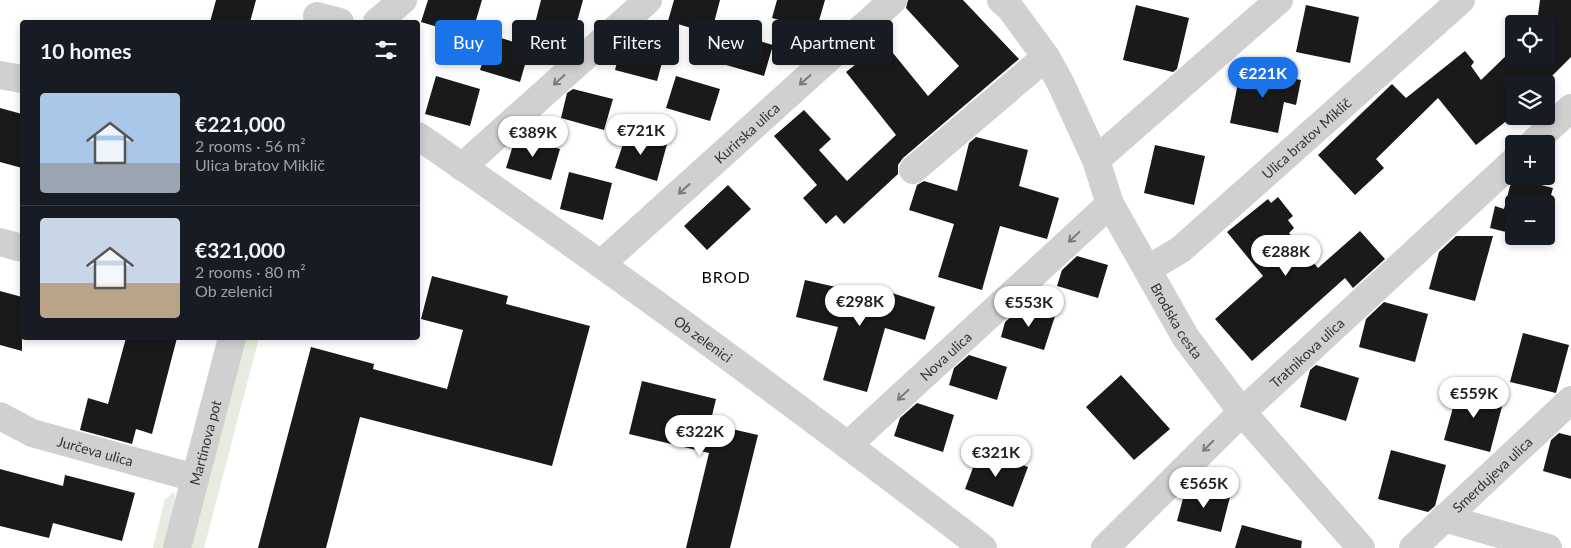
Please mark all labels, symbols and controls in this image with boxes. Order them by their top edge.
map controls [1505,15,1555,245]
button: locate [1505,15,1555,65]
chip: Buy [435,20,502,65]
chip: Rent [512,20,584,65]
chip: Filters [594,20,679,65]
chip: New [689,20,762,65]
chip: Apartment [772,20,893,65]
icon: filters [372,36,400,64]
text: 10 homes [40,38,131,63]
pin: €221K [1228,56,1298,99]
text: €221K [1239,63,1287,82]
one-way arrow [553,74,566,85]
one-way arrow [798,74,811,86]
button: layers [1505,75,1555,125]
street label: Ulica bratov Miklič [1258,93,1355,182]
street label: Kurirska ulica [710,99,783,166]
text: €221,000 [195,111,285,136]
icon: home [80,113,140,173]
pin: €721K [606,114,676,156]
pin: €389K [498,116,568,158]
text: €721K [617,120,665,139]
text: €389K [509,122,557,141]
button: + [1505,135,1555,185]
text: 2 rooms · 56 m² [195,136,306,155]
text: Ulica bratov Miklič [195,155,325,174]
one-way arrow [678,183,690,195]
button: − [1505,195,1555,245]
one-way arrow [1068,231,1080,243]
pin: €288K [1251,234,1321,277]
text: €321,000 [195,237,285,262]
icon: home [80,238,140,298]
text: €288K [1262,241,1310,260]
text: 2 rooms · 80 m² [195,262,306,281]
district label: BROD [701,267,751,286]
street label: Brodska cesta [1148,280,1207,362]
text: Ob zelenici [195,281,273,300]
pin: €298K [825,284,895,327]
pin: €553K [994,286,1064,328]
text: €298K [836,291,884,310]
text: €553K [1005,292,1053,311]
street label: Ob zelenici [671,312,736,365]
street label: Tratnikova ulica [1266,314,1347,391]
street label: Nova ulica [916,328,974,384]
pin: €559K [1439,376,1509,419]
text: €559K [1450,383,1498,402]
one-way arrow [897,389,909,401]
street label: Martinova pot [185,398,224,487]
pin: €322K [665,414,735,457]
text: €322K [676,421,724,440]
street label: Jurčeva ulica [56,432,135,469]
street label: Smerdujeva ulica [1448,433,1535,516]
pin: €321K [961,436,1031,478]
one-way arrow [1201,440,1214,452]
text: €321K [972,442,1020,461]
pin: €565K [1169,466,1239,509]
text: €565K [1180,473,1228,492]

